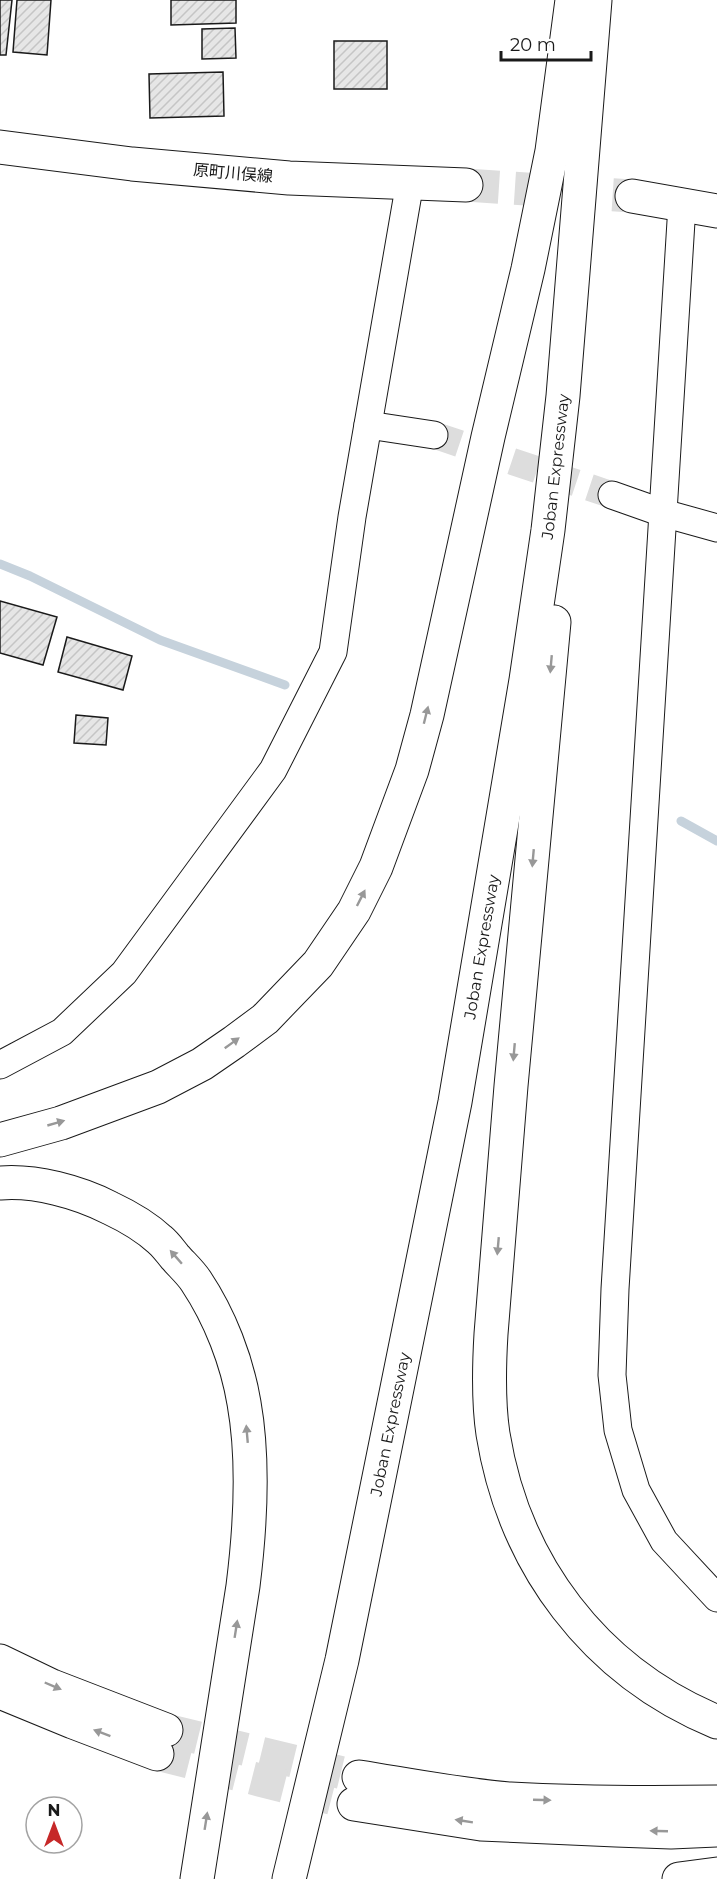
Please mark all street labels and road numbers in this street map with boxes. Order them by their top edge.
street label: 原町川俣線 [192,160,274,186]
street label: Joban Expressway [537,393,573,542]
street label: Joban Expressway [459,873,503,1021]
street label: Joban Expressway [366,1350,414,1499]

